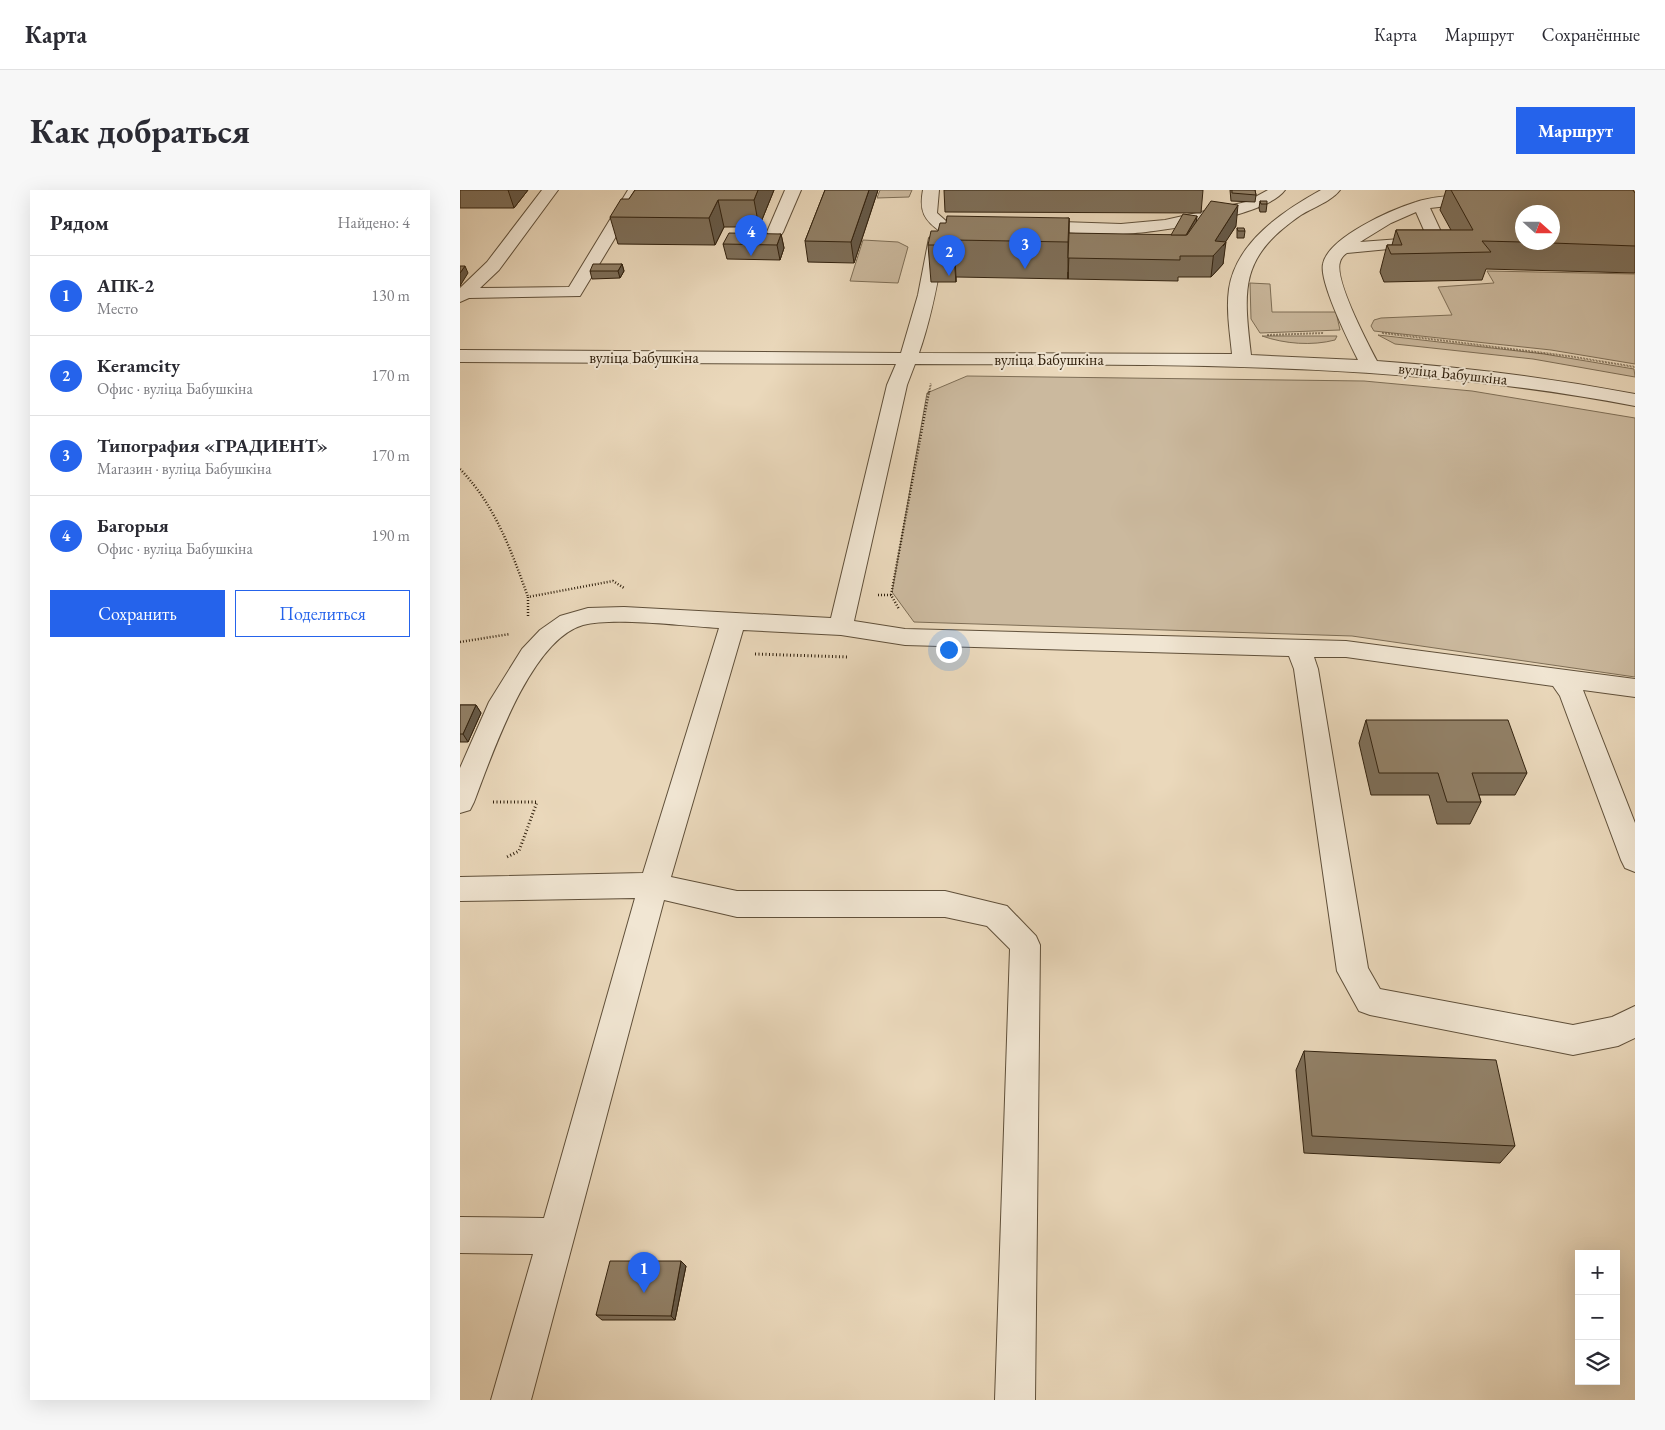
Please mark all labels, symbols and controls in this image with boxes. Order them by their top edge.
text: Карта [25,19,87,50]
text: Карта [1374,23,1417,46]
text: Маршрут [1445,23,1514,46]
text: Сохранённые [1542,23,1640,46]
button: Маршрут [1516,107,1635,154]
text: Как добраться [30,108,250,153]
north arrow [1515,205,1560,250]
text: Рядом [50,209,109,236]
text: Найдено: 4 [338,212,410,233]
pin: 4 [735,215,767,256]
pin: 3 [1009,228,1041,269]
pin: 2 [933,235,965,276]
text: АПК-2 [97,273,154,298]
text: 1 [62,285,70,306]
text: 130 m [371,285,410,306]
text: Место [97,298,138,319]
street label: вуліца Бабушкіна [589,347,699,368]
street label: вуліца Бабушкіна [994,349,1104,370]
text: Keramcity [97,353,180,378]
street label: вуліца Бабушкіна [1397,357,1509,390]
text: 2 [62,365,70,386]
text: 170 m [371,365,410,386]
text: Офис · вуліца Бабушкіна [97,378,253,399]
text: Типография «ГРАДИЕНТ» [97,433,328,458]
text: 3 [62,445,70,466]
text: 170 m [371,445,410,466]
text: Магазин · вуліца Бабушкіна [97,458,272,479]
text: Багорыя [97,513,169,538]
text: 4 [62,525,70,546]
text: 190 m [371,525,410,546]
text: Офис · вуліца Бабушкіна [97,538,253,559]
button: Сохранить [50,590,225,637]
button: Поделиться [235,590,410,637]
your location [936,637,962,663]
map controls [1575,1250,1620,1385]
button: + [1575,1250,1620,1295]
pin: 1 [628,1252,660,1293]
button: − [1575,1295,1620,1340]
button: layers [1575,1340,1620,1385]

